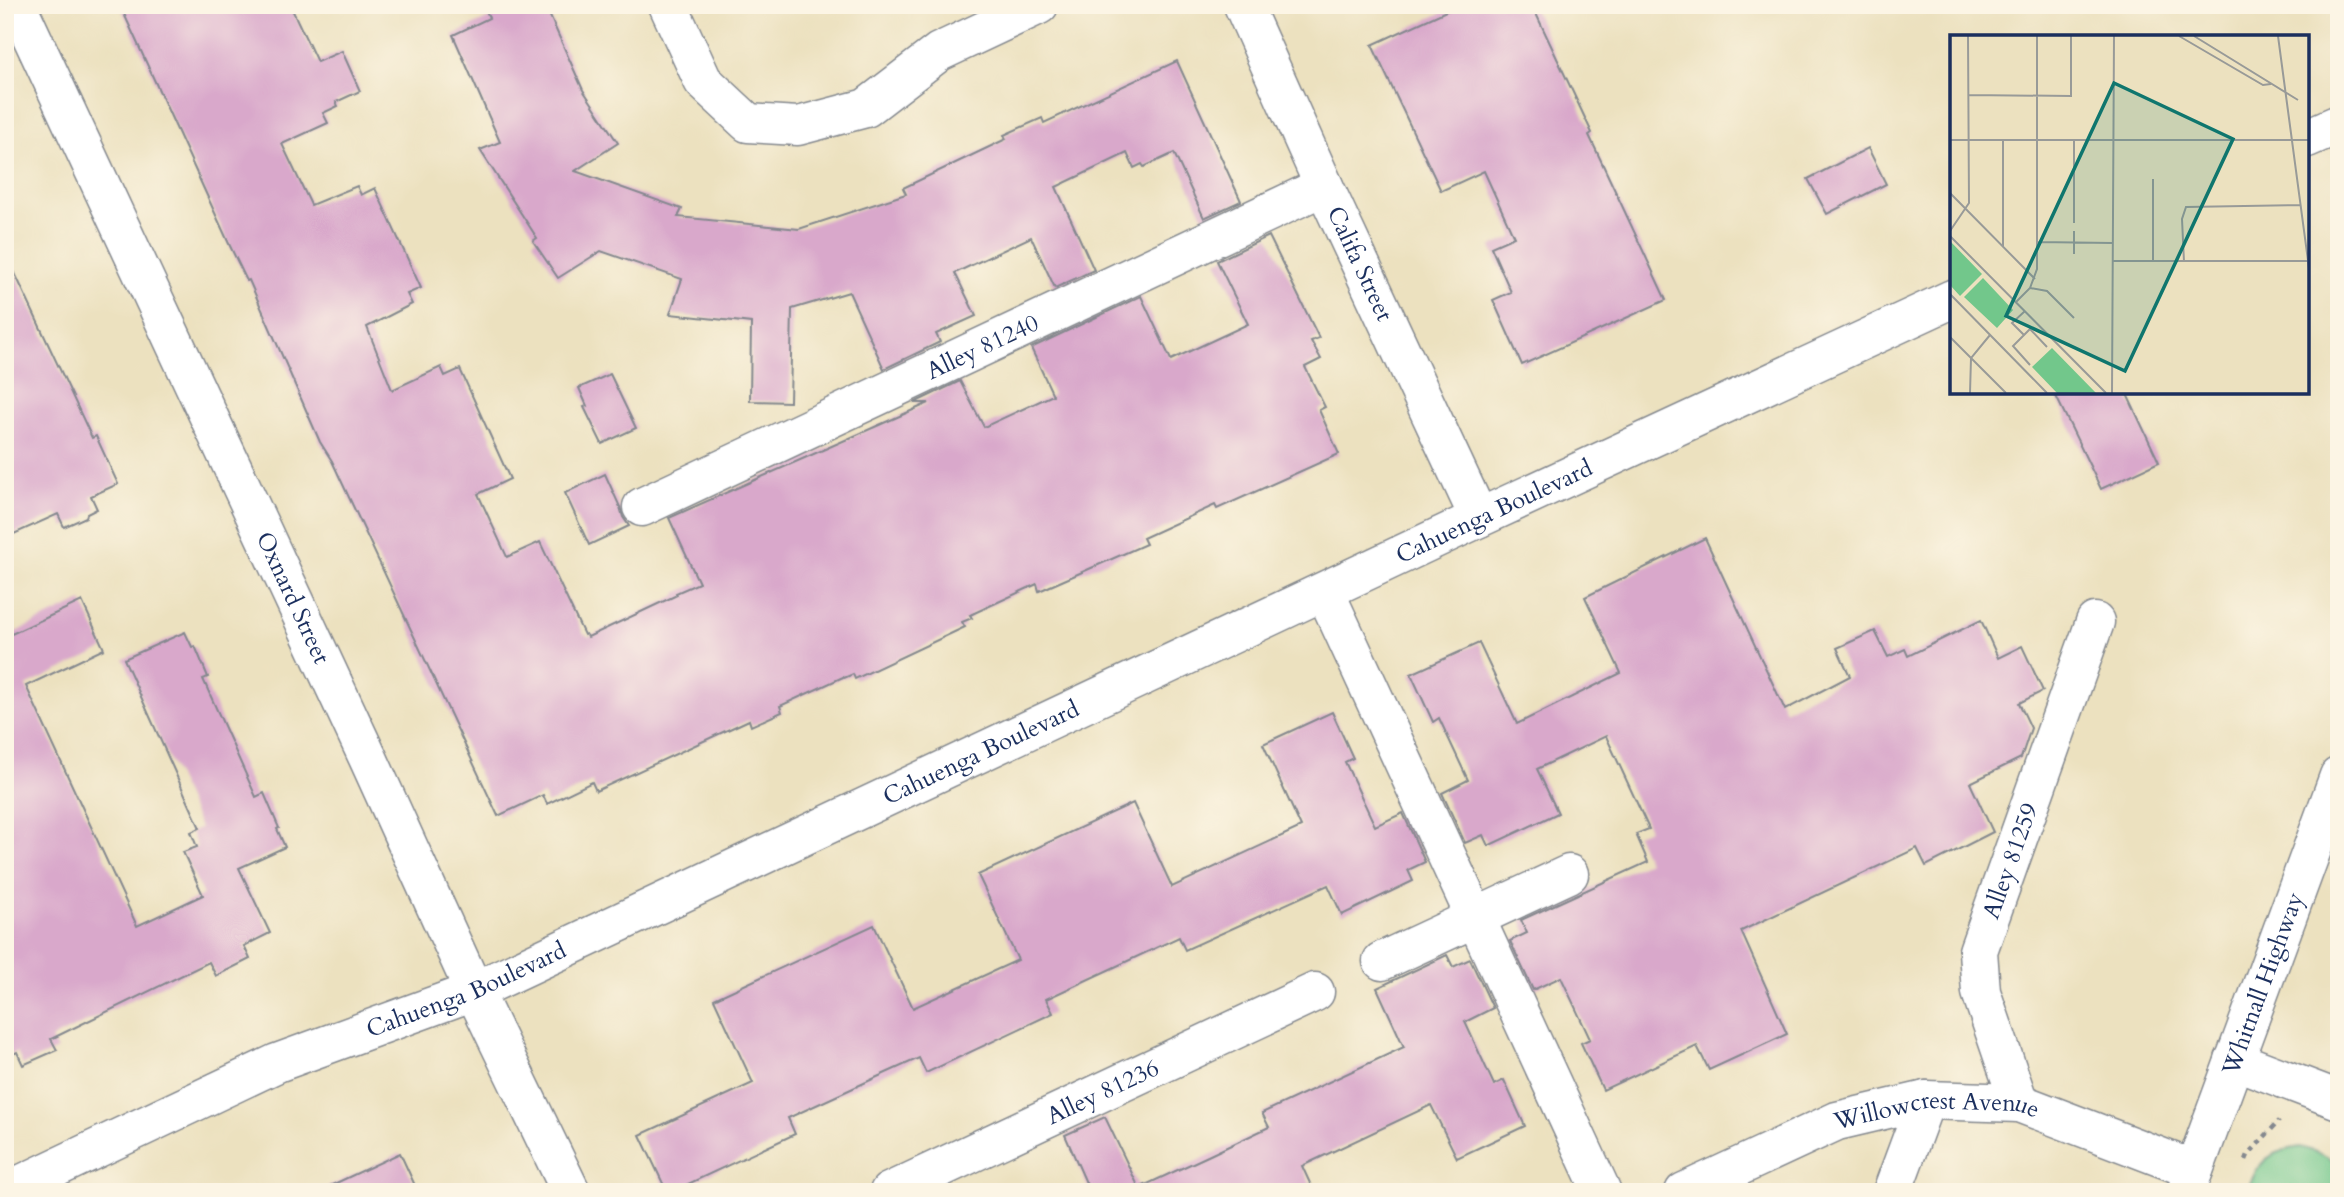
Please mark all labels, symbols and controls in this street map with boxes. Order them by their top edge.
inset map [1950,35,2309,394]
street label: Califa Street [1319,201,1402,327]
street label: Alley 81240 [921,306,1044,388]
street label: Cahuenga Boulevard [1390,451,1598,571]
street label: Oxnard Street [248,526,339,670]
street label: Cahuenga Boulevard [877,692,1085,813]
street label: Alley 81259 [1974,799,2046,923]
street label: Whitnall Highway [2214,887,2311,1081]
street label: Cahuenga Boulevard [362,933,572,1045]
street label: Alley 81236 [1041,1051,1164,1132]
street label: Willowcrest Avenue [1830,1083,2044,1138]

